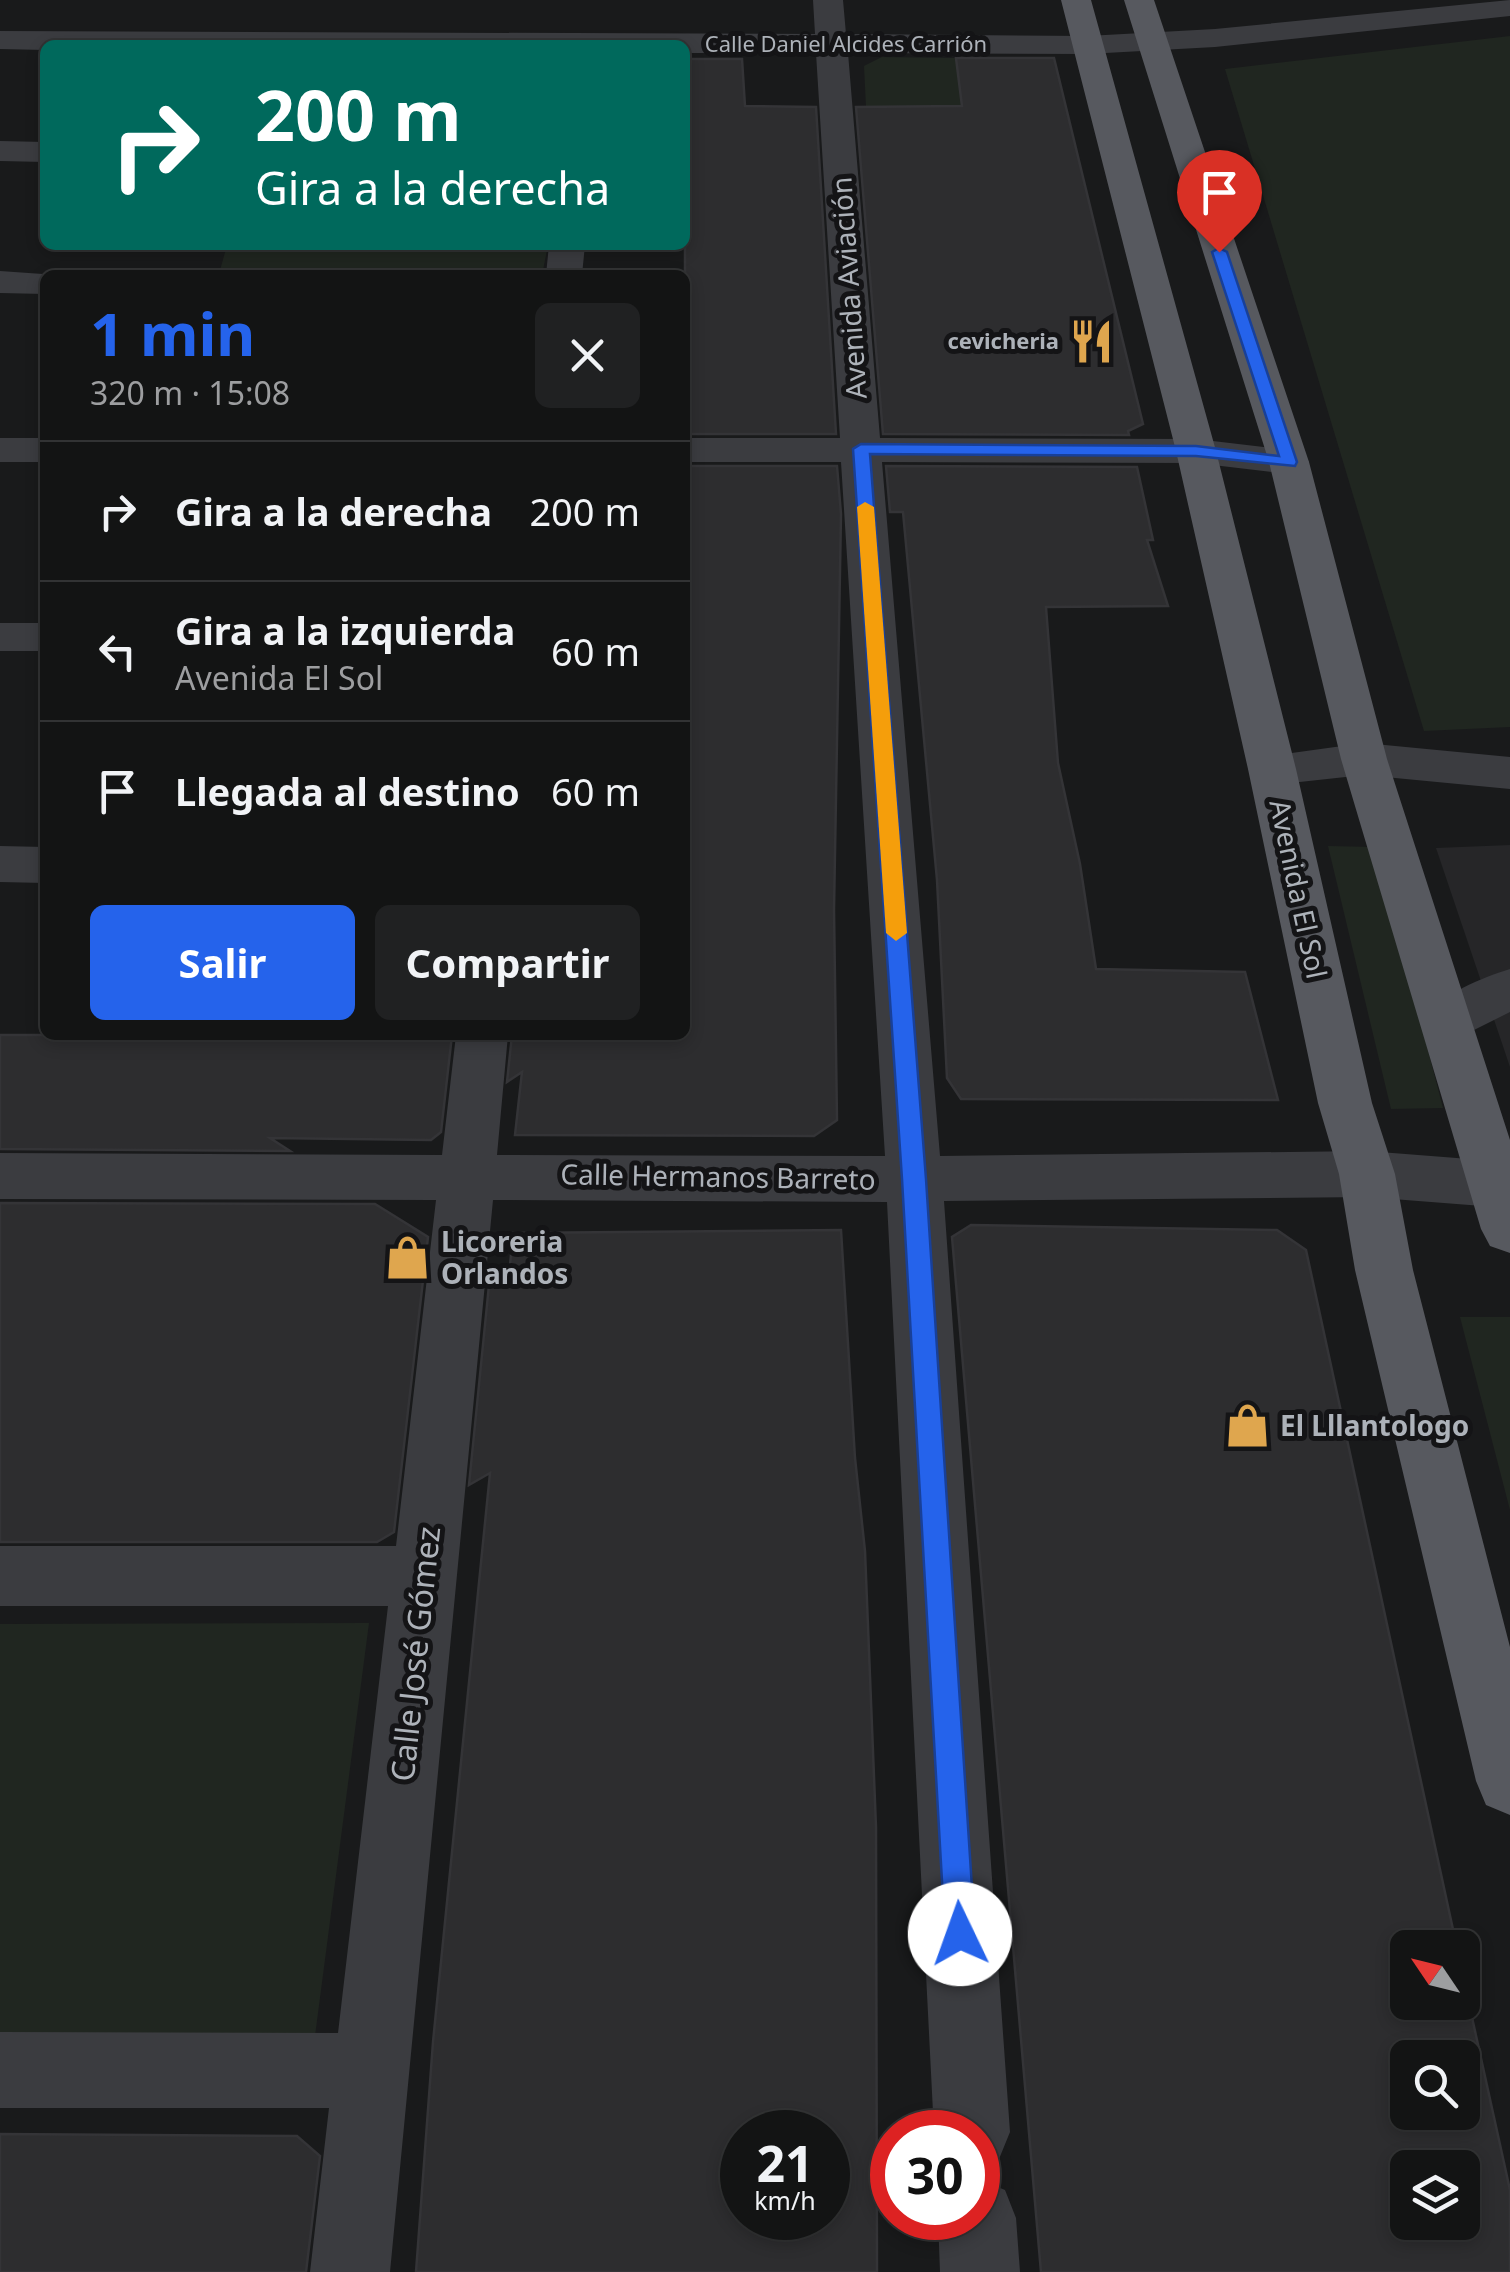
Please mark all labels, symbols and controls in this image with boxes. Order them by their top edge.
street label: Calle Daniel Alcides Carrión [705,28,987,58]
text: 200 m [255,66,462,162]
icon: right [90,80,220,210]
pin [1177,150,1262,253]
text: Gira a la derecha [255,157,610,218]
icon: arrive [1192,165,1247,220]
street label: Avenida Aviación [821,176,875,400]
text: 1 min [90,292,255,374]
button: close [535,303,640,408]
restaurant icon: cevicheria [1068,317,1116,365]
place label: cevicheria [947,325,1059,355]
text: 320 m · 15:08 [90,371,290,414]
icon: right [90,484,145,539]
text: Gira a la derecha [175,485,492,537]
text: 200 m [529,485,640,537]
text: Gira a la izquierda [175,604,515,656]
icon: left [90,624,145,679]
text: 60 m [551,625,640,677]
text: Avenida El Sol [175,656,383,699]
icon: arrive [90,764,145,819]
text: Llegada al destino [175,765,520,817]
text: 60 m [551,765,640,817]
street label: Avenida El Sol [1261,796,1337,982]
button: Salir [90,905,355,1020]
button: Compartir [375,905,640,1020]
street label: Calle Hermanos Barreto [560,1154,876,1198]
place label: Licoreria Orlandos [441,1222,568,1292]
shop icon: Licoreria Orlandos [384,1234,432,1282]
shop icon: El Lllantologo [1223,1402,1271,1450]
place label: El Lllantologo [1280,1406,1469,1444]
street label: Calle José Gómez [380,1524,449,1783]
position arrow [908,1882,1012,1986]
north arrow [1390,1930,1480,2020]
map controls [1390,1930,1480,2240]
button: search [1390,2040,1480,2130]
speed limit sign: 30 [870,2110,1000,2240]
text: 21 [756,2129,814,2197]
button: layers [1390,2150,1480,2240]
text: km/h [754,2183,816,2217]

